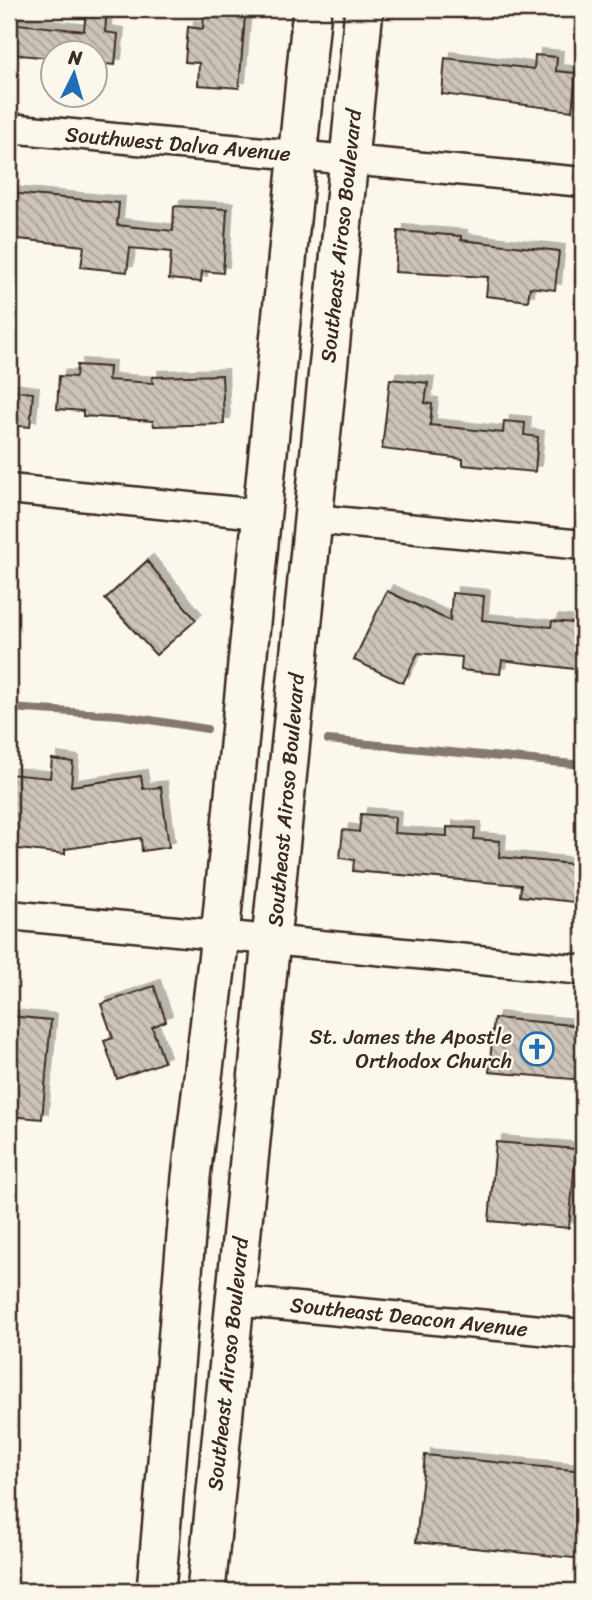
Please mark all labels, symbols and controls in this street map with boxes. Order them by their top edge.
north arrow [38,38,108,108]
text: N [66,40,84,75]
street label: Southeast Airoso Boulevard [309,106,373,365]
street label: Southwest Dalva Avenue [64,115,293,173]
street label: Southeast Airoso Boulevard [256,670,316,928]
place label: St. James the Apostle Orthodox Church [310,1018,512,1080]
church icon: St. James the Apostle Orthodox Church [518,1030,556,1068]
street label: Southeast Airoso Boulevard [196,1234,260,1493]
street label: Southeast Deacon Avenue [288,1286,530,1348]

